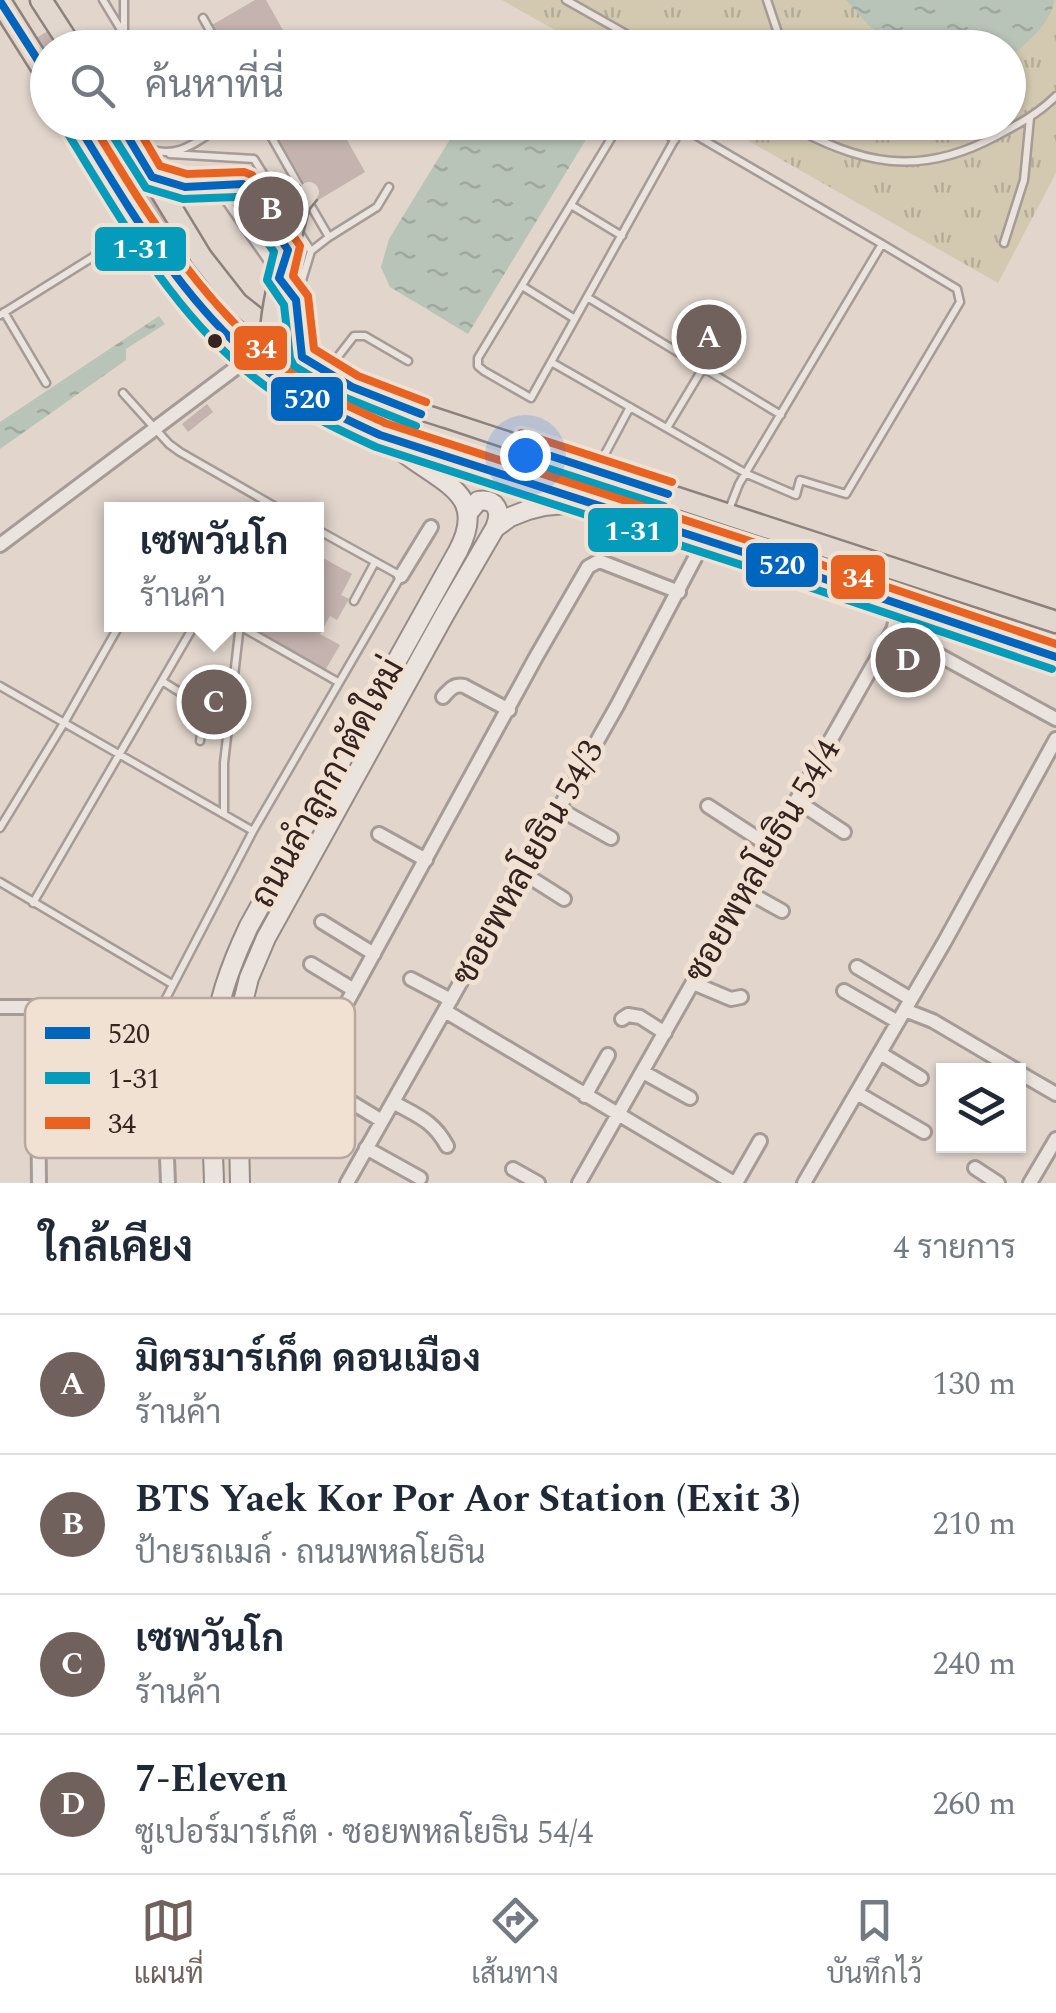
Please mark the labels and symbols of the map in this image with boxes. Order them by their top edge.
pin: B [238,172,304,246]
line badge: 1-31 [93,225,188,273]
text: 1-31 [112,228,170,271]
pin: A [676,300,742,374]
line badge: 34 [232,324,289,372]
text: 34 [245,328,277,371]
unlabelled marker [205,331,225,351]
line badge: 520 [269,375,345,423]
text: 520 [283,378,331,421]
your location [500,430,551,481]
line badge: 1-31 [586,506,680,554]
text: 1-31 [604,510,662,553]
line badge: 520 [744,541,820,589]
text: 520 [758,544,806,587]
line badge: 34 [829,553,887,601]
text: 34 [842,557,874,600]
pin: D [876,622,940,698]
street label: ถนนลำลูกกาตัดใหม่ [237,648,419,918]
pin: C [182,664,246,740]
street label: ซอยพหลโยธิน 54/4 [671,728,855,993]
street label: ซอยพหลโยธิน 54/3 [438,730,618,996]
legend [25,998,355,1158]
text: 520 [108,1013,150,1056]
text: 1-31 [108,1058,161,1101]
text: 34 [108,1103,136,1146]

